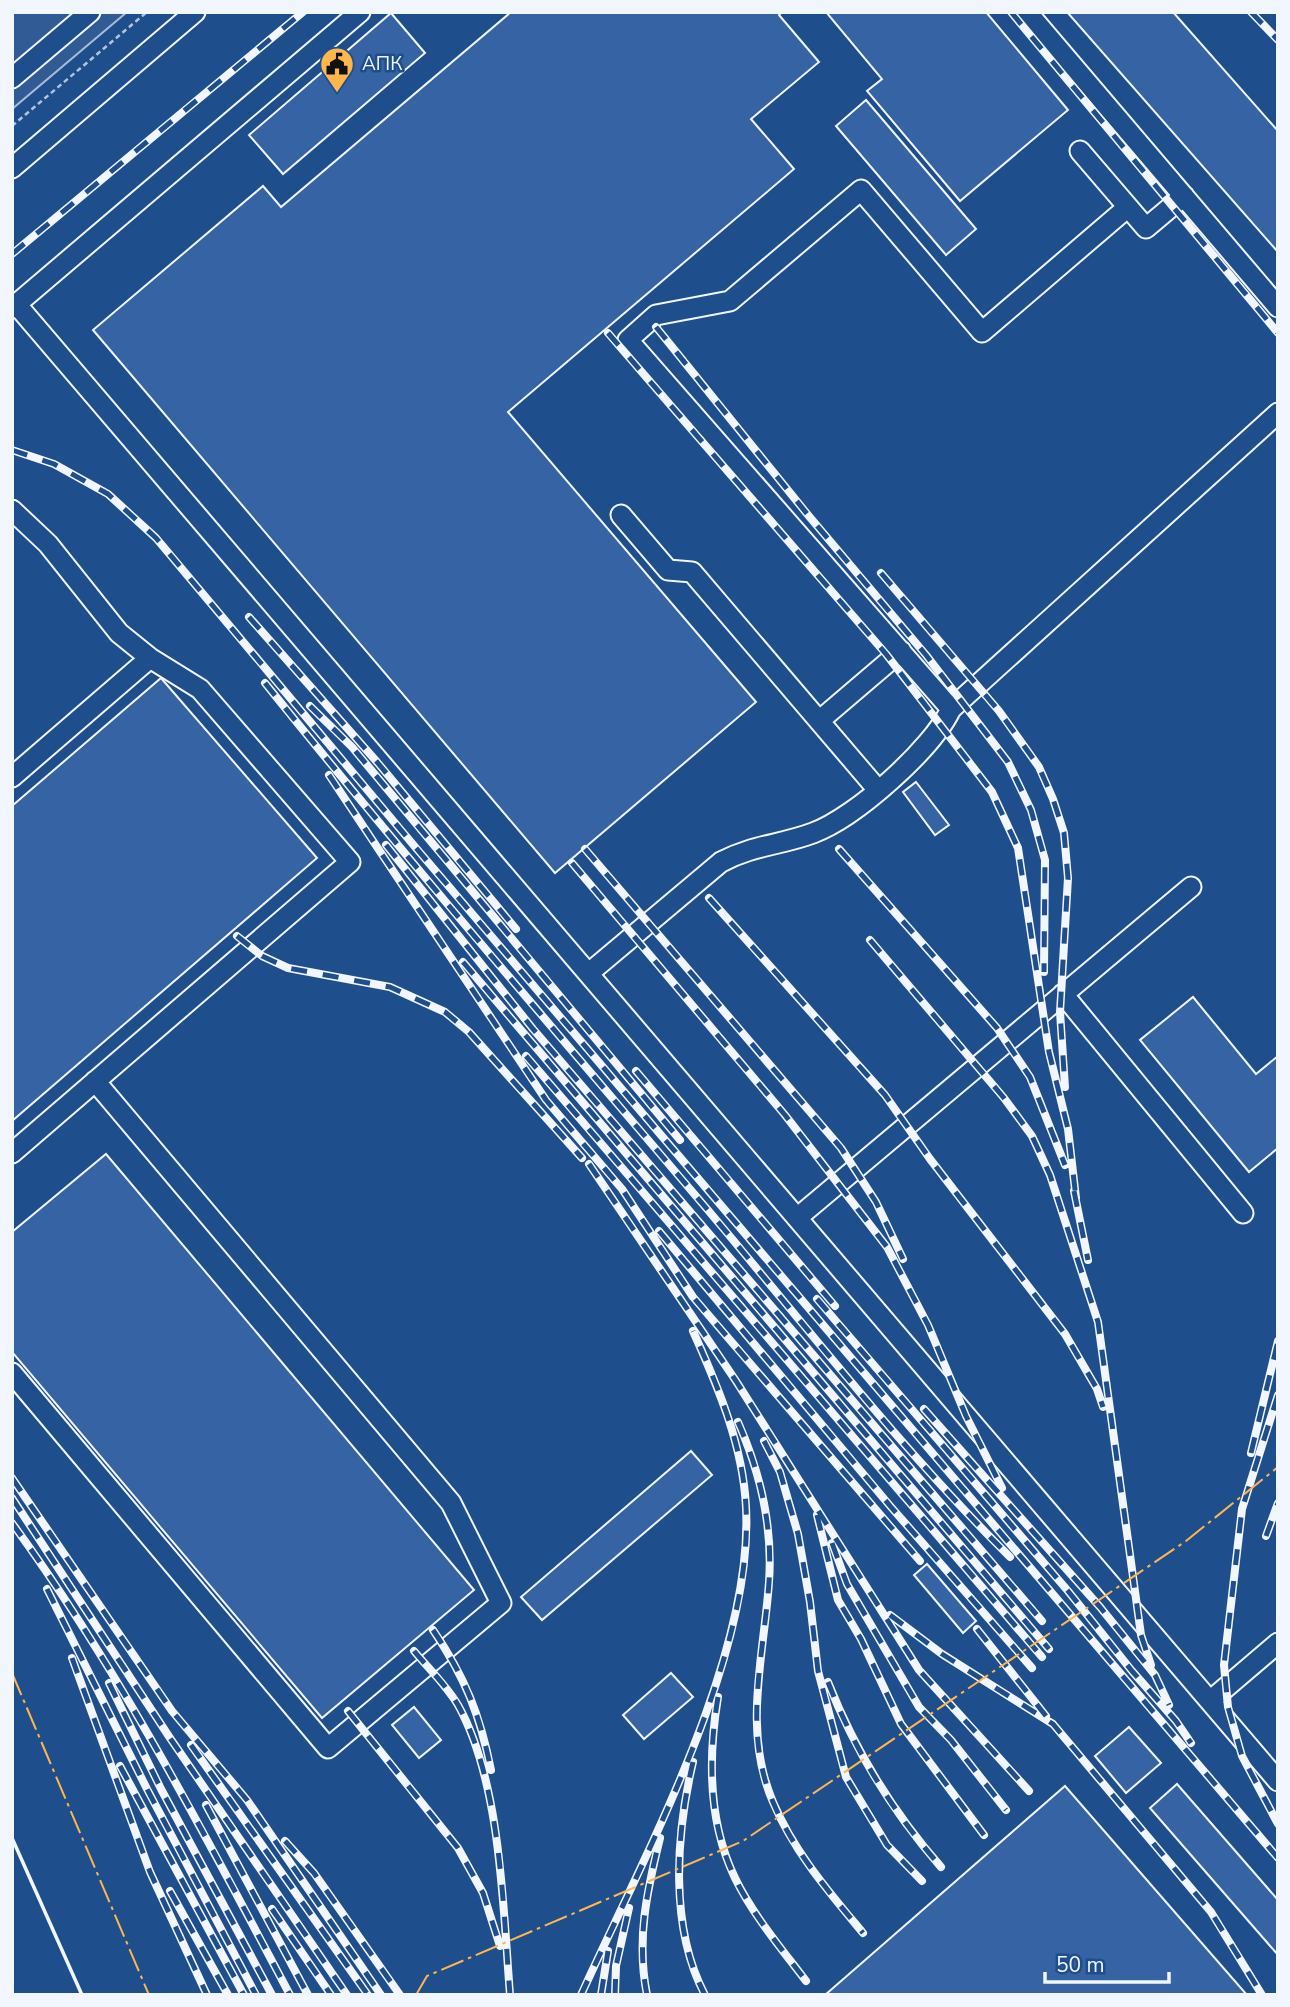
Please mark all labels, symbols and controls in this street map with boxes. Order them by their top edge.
public building icon: АПК [318,45,356,94]
place label: АПК [362,51,402,77]
scale bar [1045,1940,1169,1984]
text: 50 m [1056,1951,1105,1979]

